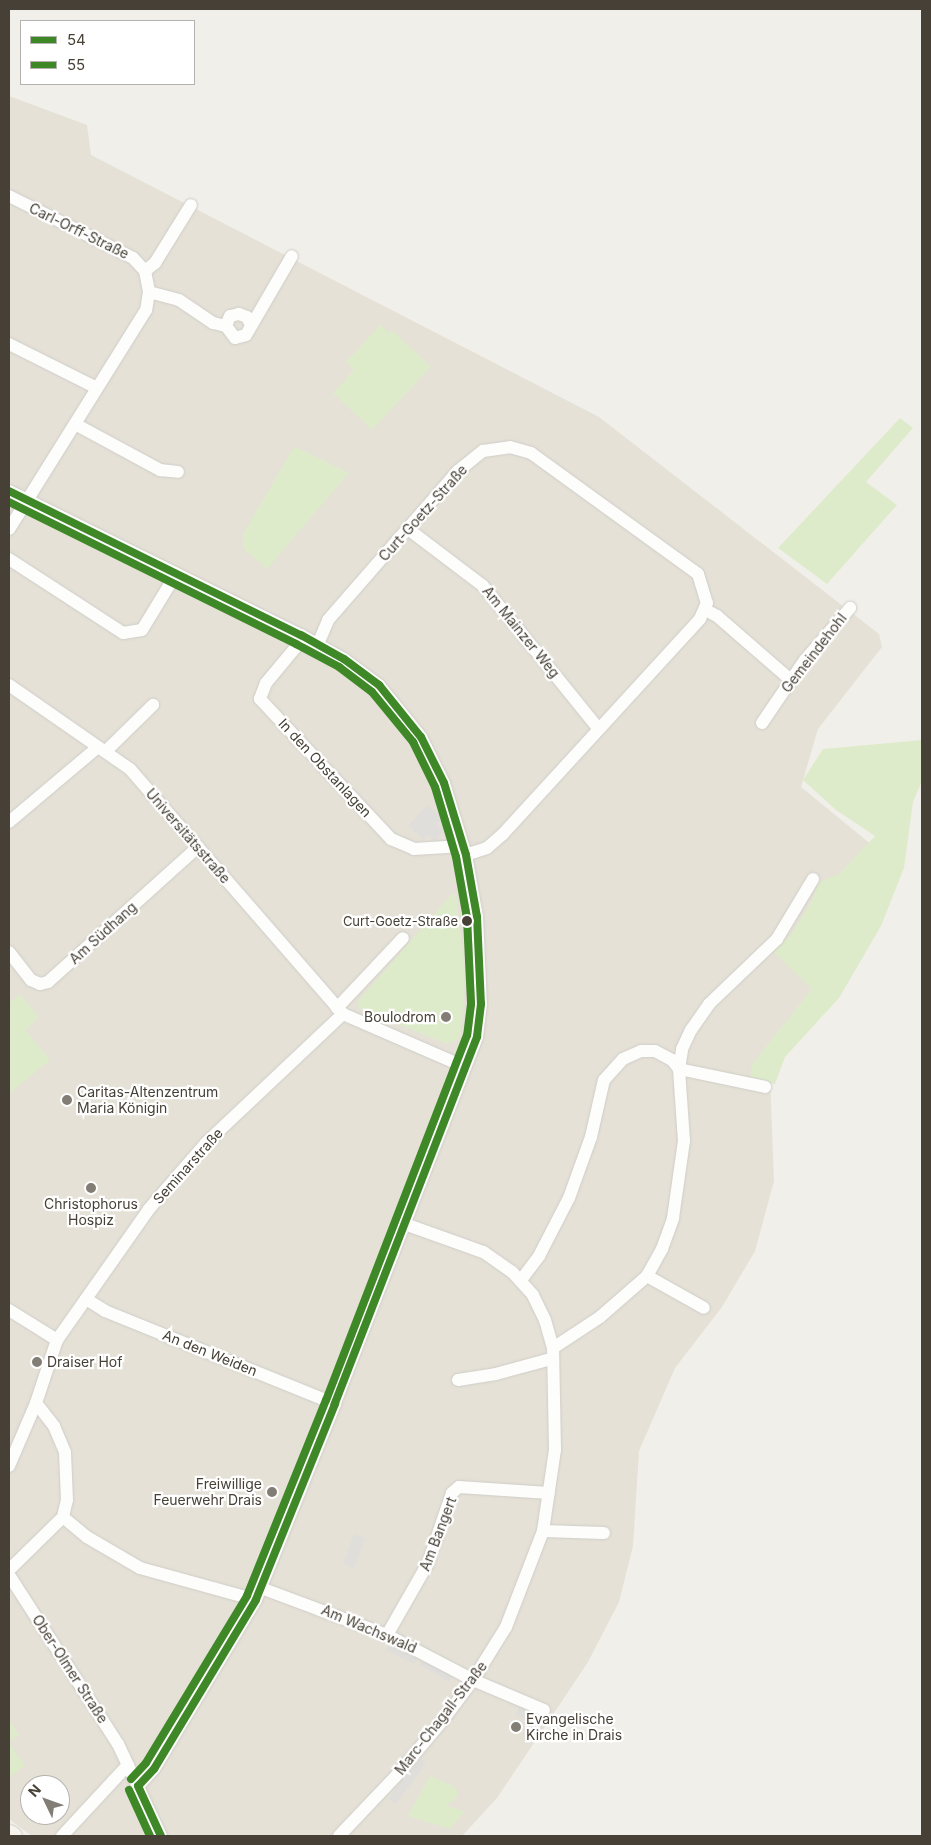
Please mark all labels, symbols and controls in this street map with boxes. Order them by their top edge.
legend [20,20,195,85]
text: 54 [67,30,86,49]
text: 55 [67,55,85,74]
street label: Carl-Orff-Straße [26,200,132,262]
street label: Curt-Goetz-Straße [375,461,471,565]
street label: Am Mainzer Weg [479,583,563,681]
street label: Gemeindehohl [778,610,850,696]
street label: In den Obstanlagen [275,715,375,821]
street label: Universitätsstraße [142,785,234,887]
street label: Am Südhang [66,898,140,968]
place label: Curt-Goetz-Straße [343,913,458,929]
marker: Curt-Goetz-Straße [462,916,472,926]
place label: Boulodrom [364,1009,436,1025]
marker: Boulodrom [440,1011,452,1023]
place label: Caritas-Altenzentrum Maria Königin [77,1084,218,1116]
marker: Caritas-Altenzentrum Maria Königin [61,1094,73,1106]
street label: Seminarstraße [150,1125,226,1207]
marker: Christophorus Hospiz [85,1182,97,1194]
place label: Christophorus Hospiz [44,1196,138,1228]
street label: An den Weiden [160,1326,260,1380]
place label: Draiser Hof [47,1354,122,1370]
marker: Draiser Hof [31,1356,43,1368]
place label: Freiwillige Feuerwehr Drais [153,1476,262,1508]
marker: Freiwillige Feuerwehr Drais [266,1486,278,1498]
street label: Am Bangert [416,1495,460,1573]
street label: Am Wachswald [319,1601,419,1657]
street label: Ober-Olmer Straße [29,1612,111,1726]
street label: Marc-Chagall-Straße [391,1658,491,1778]
place label: Evangelische Kirche in Drais [526,1711,622,1744]
marker: Evangelische Kirche in Drais [510,1721,522,1733]
north arrow [20,1775,70,1825]
text: N [24,1781,44,1800]

